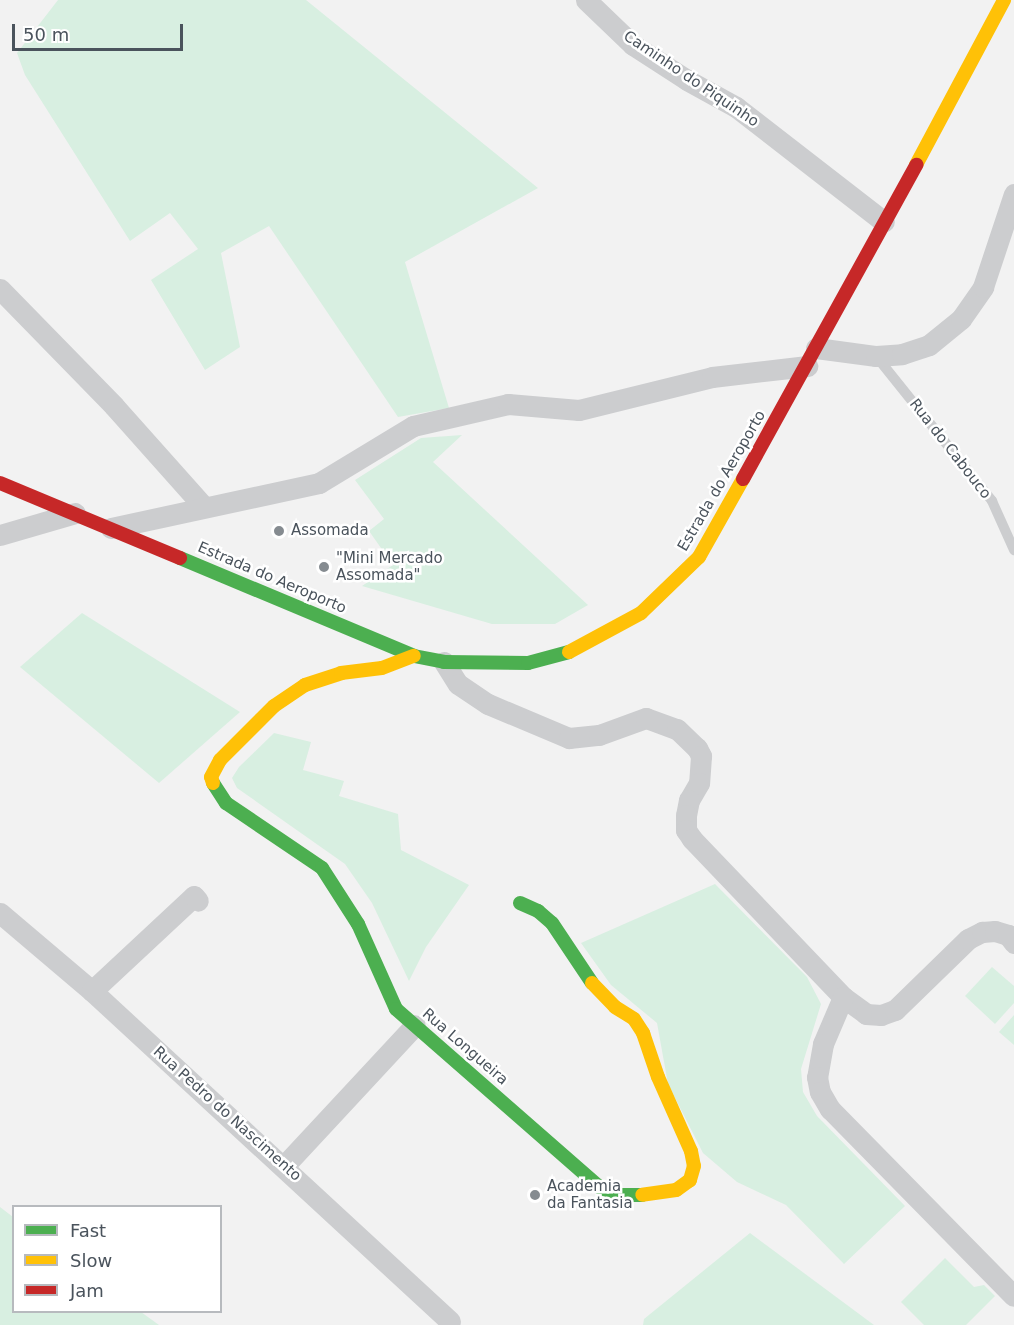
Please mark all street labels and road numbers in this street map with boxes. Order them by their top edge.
street label: Caminho do Piquinho [620,27,762,131]
street label: Rua do Cabouco [905,395,995,503]
street label: Estrada do Aeroporto [674,407,770,555]
street label: Estrada do Aeroporto [195,539,349,617]
street label: Rua Longueira [418,1005,512,1089]
street label: Rua Pedro do Nascimento [149,1043,305,1185]

